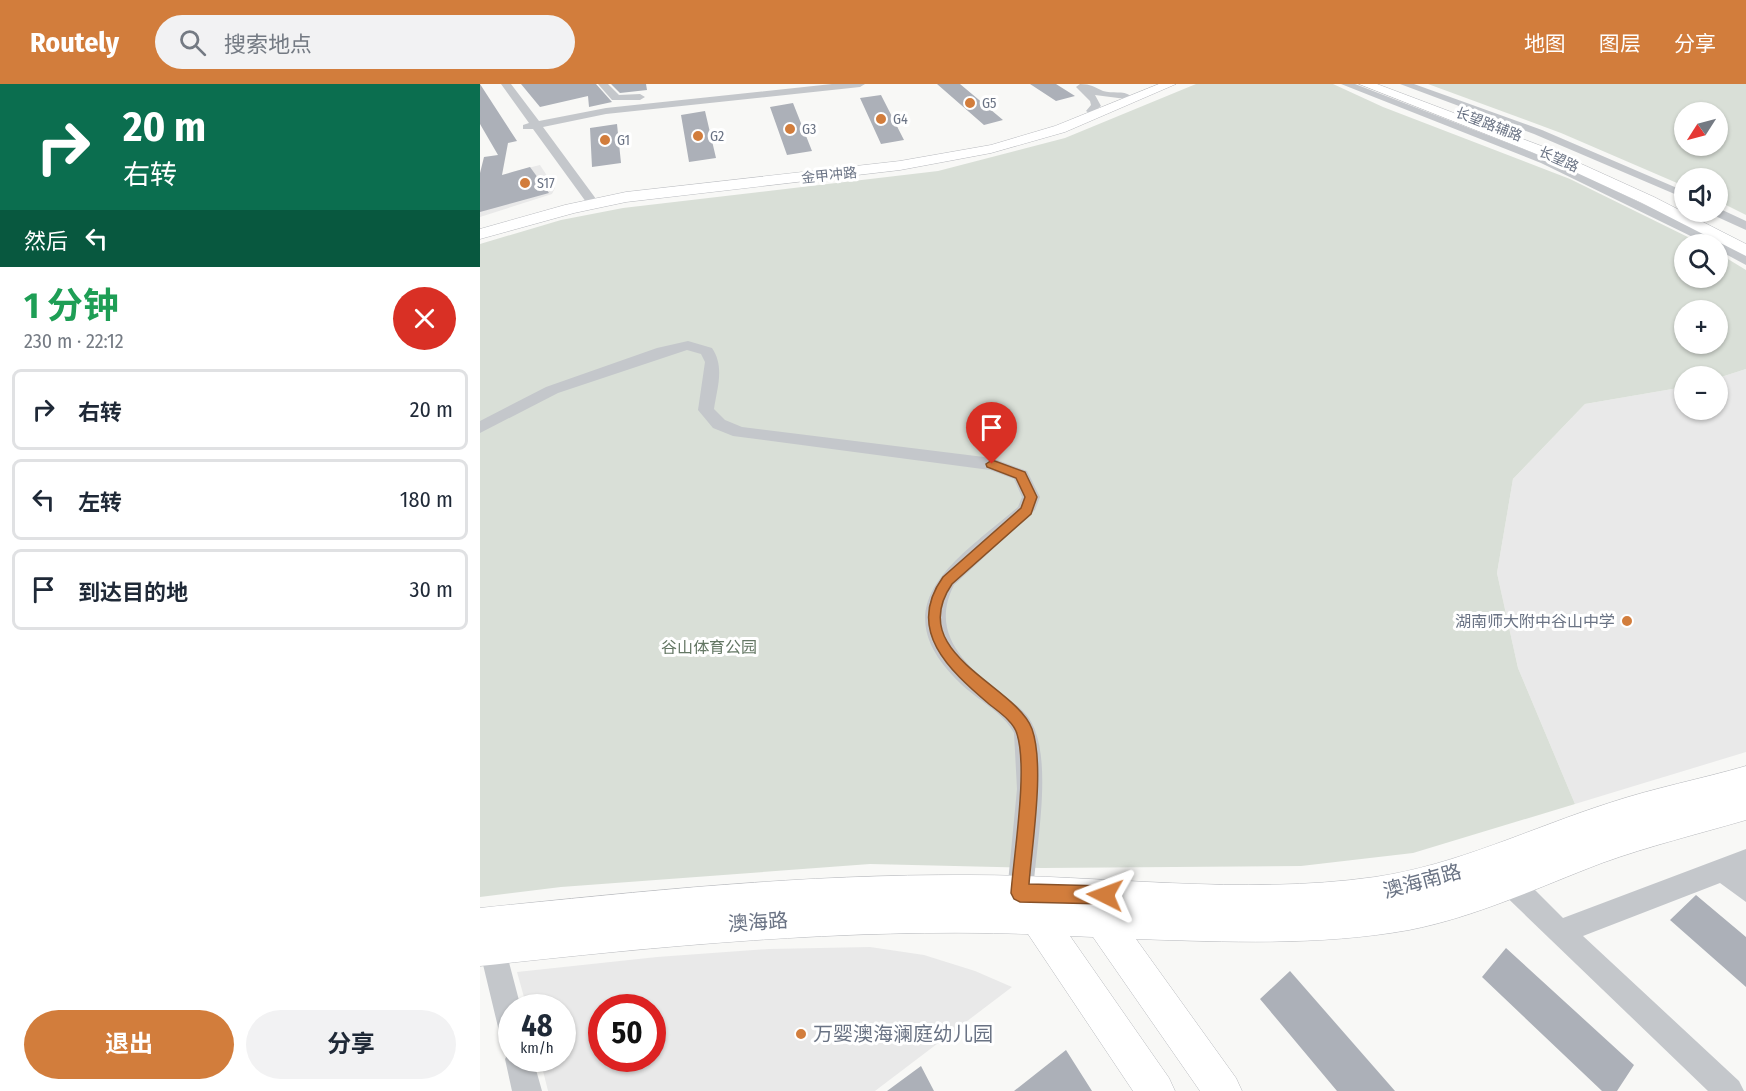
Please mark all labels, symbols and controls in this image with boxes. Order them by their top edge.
search box [155,15,575,69]
text: Routely [30,26,119,59]
icon: search [176,26,209,59]
text: 搜索地点 [224,31,312,58]
text: 地图 [1524,31,1566,57]
text: 图层 [1599,31,1641,57]
text: 分享 [1674,31,1716,57]
place label: G5 [982,95,996,112]
marker: G5 [963,96,977,110]
text: 20 m [123,102,206,152]
north arrow [1674,102,1728,156]
map controls [1674,102,1728,420]
street label: 长望路辅路 [1453,104,1525,145]
icon: right [24,108,102,186]
place label: G4 [893,111,908,128]
marker: G4 [874,112,888,126]
place label: G3 [802,121,816,138]
marker: G3 [783,122,797,136]
place label: G2 [710,128,724,145]
marker: G2 [691,129,705,143]
place label: G1 [617,132,630,149]
marker: G1 [598,133,612,147]
street label: 长望路 [1536,143,1581,176]
text: 右转 [123,159,177,191]
street label: 金甲冲路 [800,164,858,187]
button: sound [1674,168,1728,222]
place label: S17 [537,175,555,192]
marker: S17 [518,176,532,190]
icon: left [80,222,113,255]
text: 然后 [24,228,68,255]
button: search [1674,234,1728,288]
text: 1 分钟 [24,284,119,328]
button: close [393,287,456,350]
button: + [1674,300,1728,354]
text: 230 m · 22:12 [24,329,124,353]
button: − [1674,366,1728,420]
icon: right [27,393,60,426]
text: 20 m [410,396,453,423]
text: 右转 [78,399,122,426]
pin [966,402,1017,464]
icon: arrive [975,411,1008,444]
icon: left [27,483,60,516]
text: 180 m [400,486,453,513]
text: 左转 [78,489,122,516]
icon: arrive [27,573,60,606]
text: 30 m [410,576,453,603]
text: 到达目的地 [78,579,188,606]
place label: 湖南师大附中谷山中学 [1455,612,1615,631]
marker: 湖南师大附中谷山中学 [1620,614,1634,628]
park label: 谷山体育公园 [661,638,757,657]
street label: 澳海南路 [1380,859,1464,903]
position arrow [1073,863,1137,927]
street label: 澳海路 [727,908,789,936]
speed limit sign: 50 [588,994,666,1072]
text: 48 [521,1008,553,1044]
button: 退出 [24,1010,234,1079]
button: 分享 [246,1010,456,1079]
place label: 万婴澳海澜庭幼儿园 [813,1022,993,1046]
marker: 万婴澳海澜庭幼儿园 [794,1027,808,1041]
text: km/h [520,1039,554,1057]

